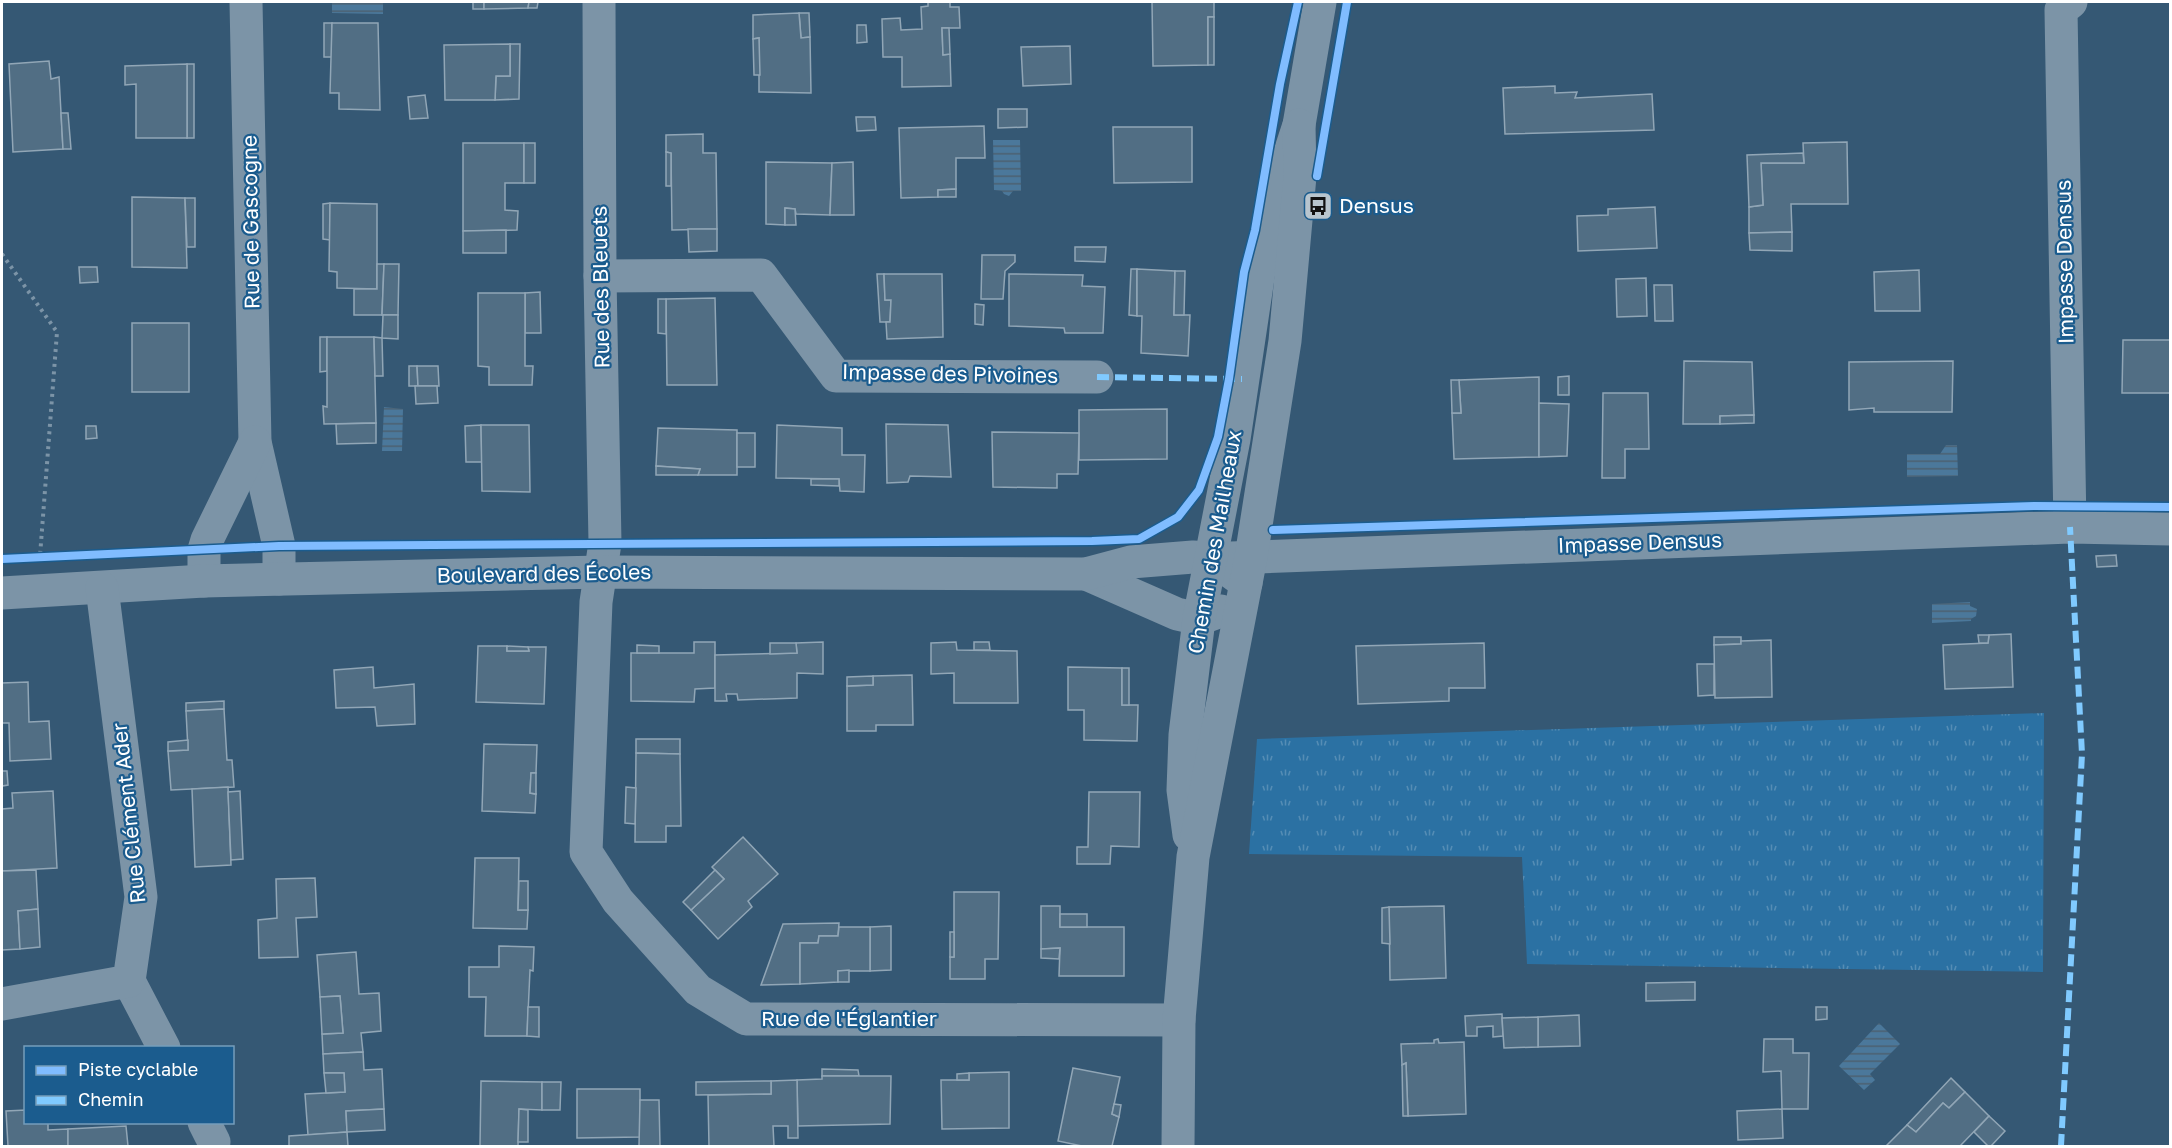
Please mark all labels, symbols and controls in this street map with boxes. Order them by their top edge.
street label: Rue de Gascogne [235,135,265,309]
street label: Impasse Densus [2050,180,2078,344]
bus stop icon: Densus [1302,190,1334,222]
place label: Densus [1339,192,1414,218]
street label: Rue des Bleuets [586,205,614,369]
street label: Impasse des Pivoines [842,358,1058,388]
street label: Chemin des Mailheaux [1182,427,1247,656]
street label: Impasse Densus [1557,526,1723,558]
street label: Boulevard des Écoles [436,558,652,588]
street label: Rue Clément Ader [106,722,150,905]
street label: Rue de l'Églantier [761,1005,937,1031]
legend [24,1046,234,1124]
text: Piste cyclable [78,1058,198,1080]
text: Chemin [78,1088,144,1110]

